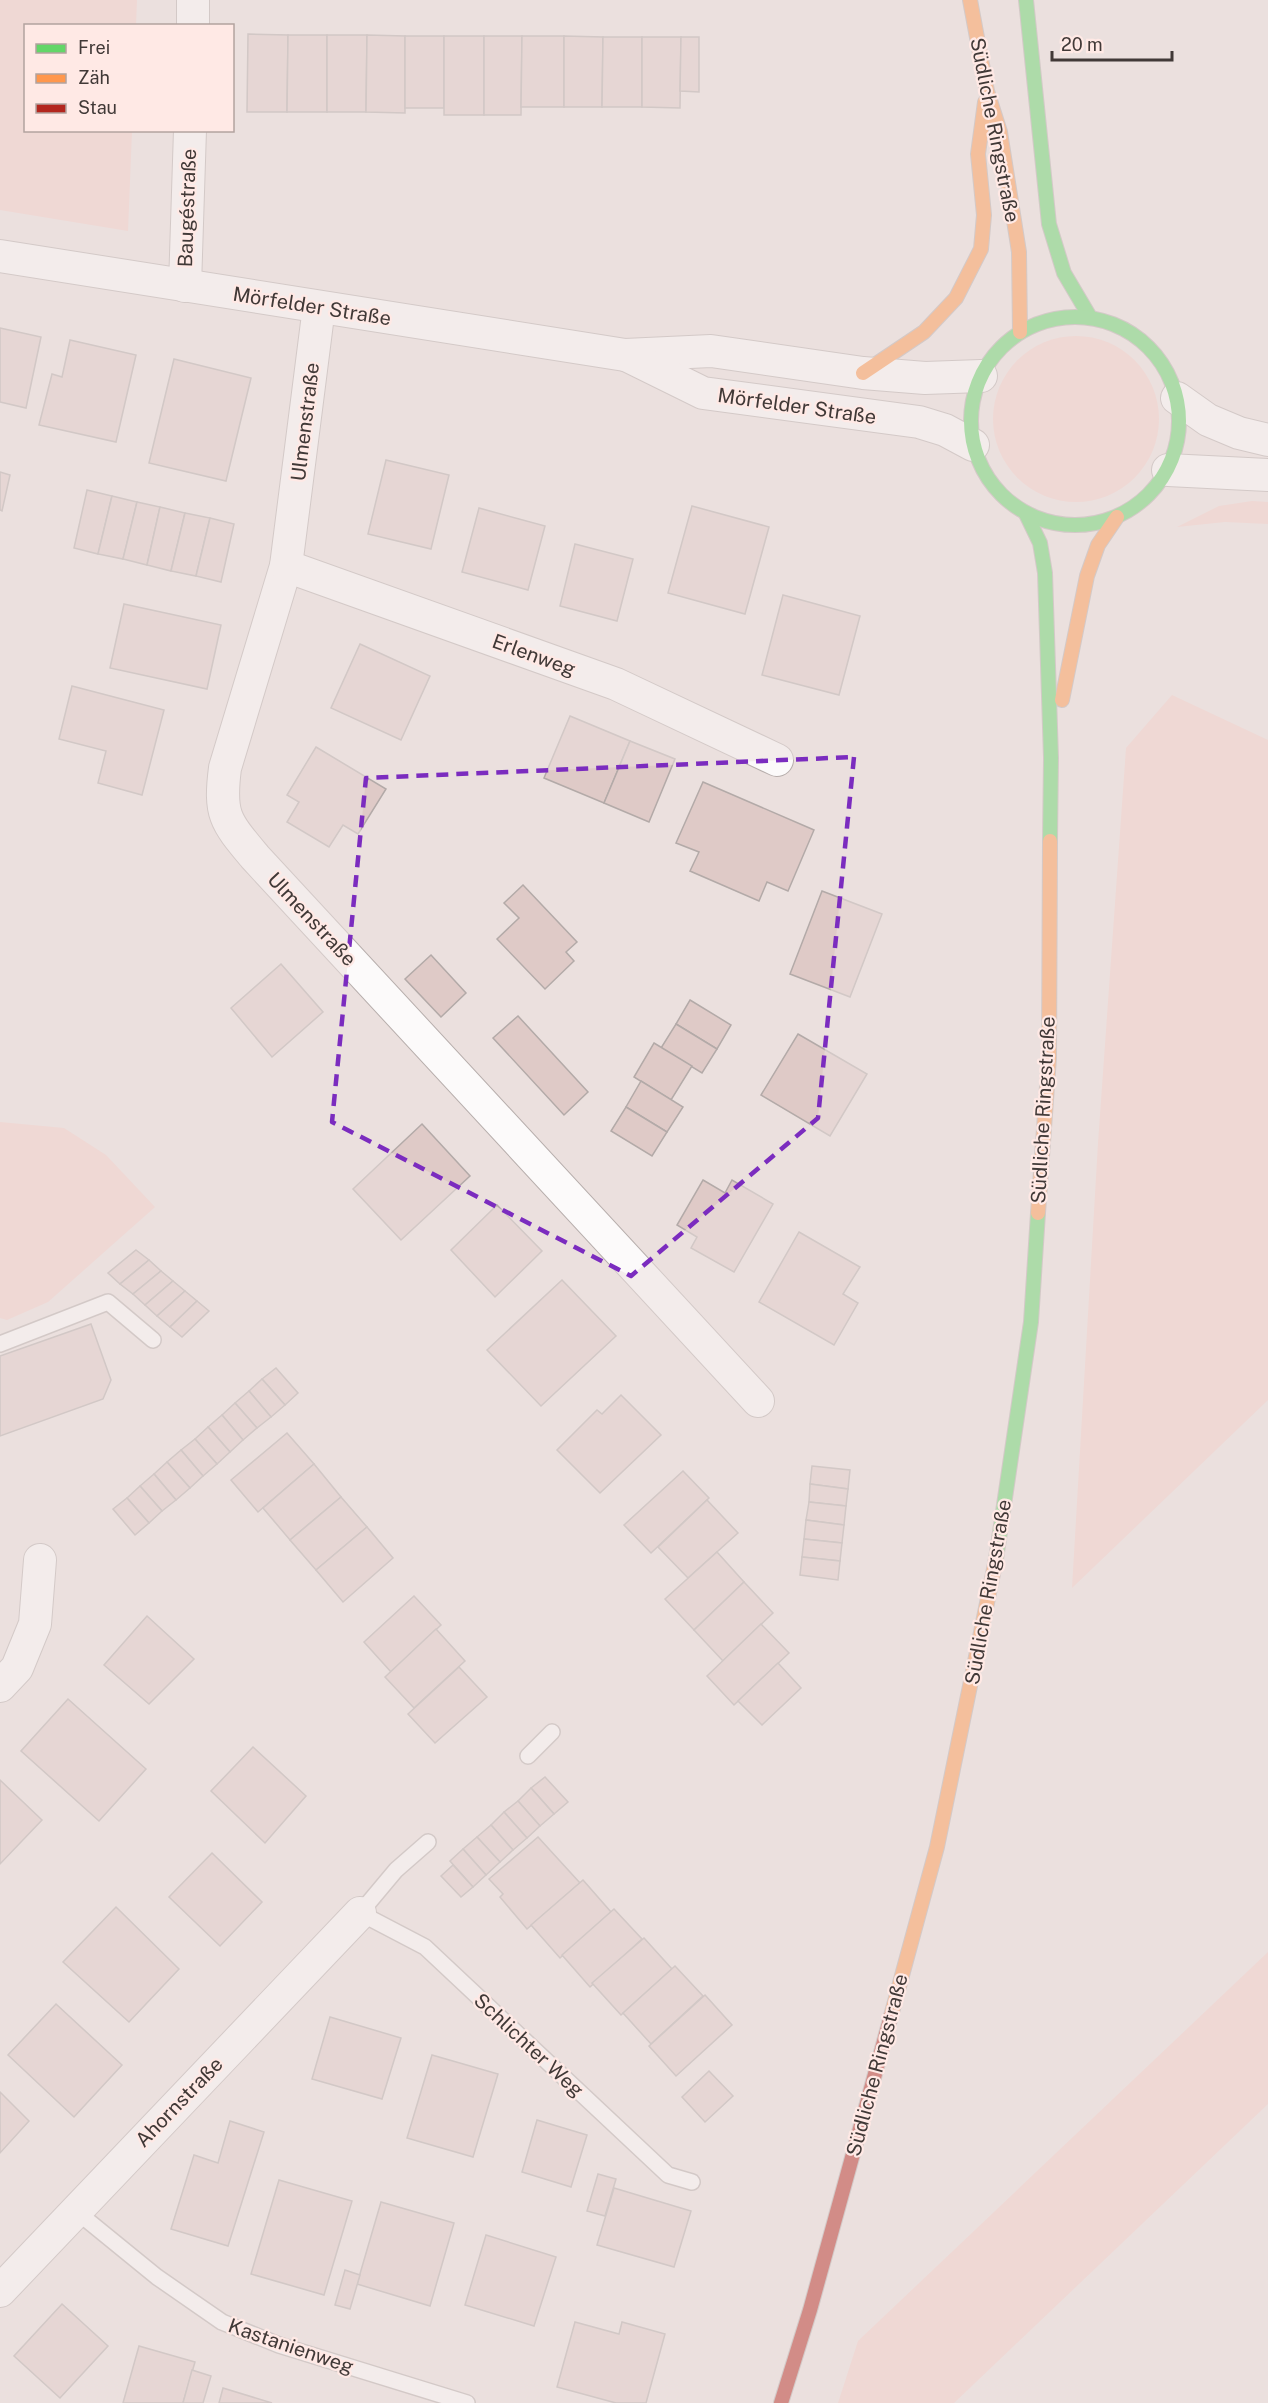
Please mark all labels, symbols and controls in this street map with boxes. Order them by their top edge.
legend [24,24,234,132]
scale bar [1052,24,1172,62]
text: 20 m [1061,34,1103,55]
street label: Südliche Ringstraße [965,36,1025,224]
text: Frei [78,37,110,58]
text: Zäh [78,67,110,88]
text: Stau [78,97,117,118]
street label: Baugéstraße [173,148,201,268]
street label: Mörfelder Straße [231,282,393,330]
street label: Ulmenstraße [286,361,324,483]
street label: Mörfelder Straße [716,383,878,429]
street label: Erlenweg [489,629,579,681]
street label: Ulmenstraße [263,867,361,971]
street label: Südliche Ringstraße [1026,1016,1060,1204]
street label: Südliche Ringstraße [960,1497,1016,1687]
street label: Südliche Ringstraße [841,1971,913,2159]
street label: Schlichter Weg [469,1988,589,2102]
street label: Ahornstraße [130,2052,228,2152]
street label: Kastanienweg [225,2313,357,2379]

